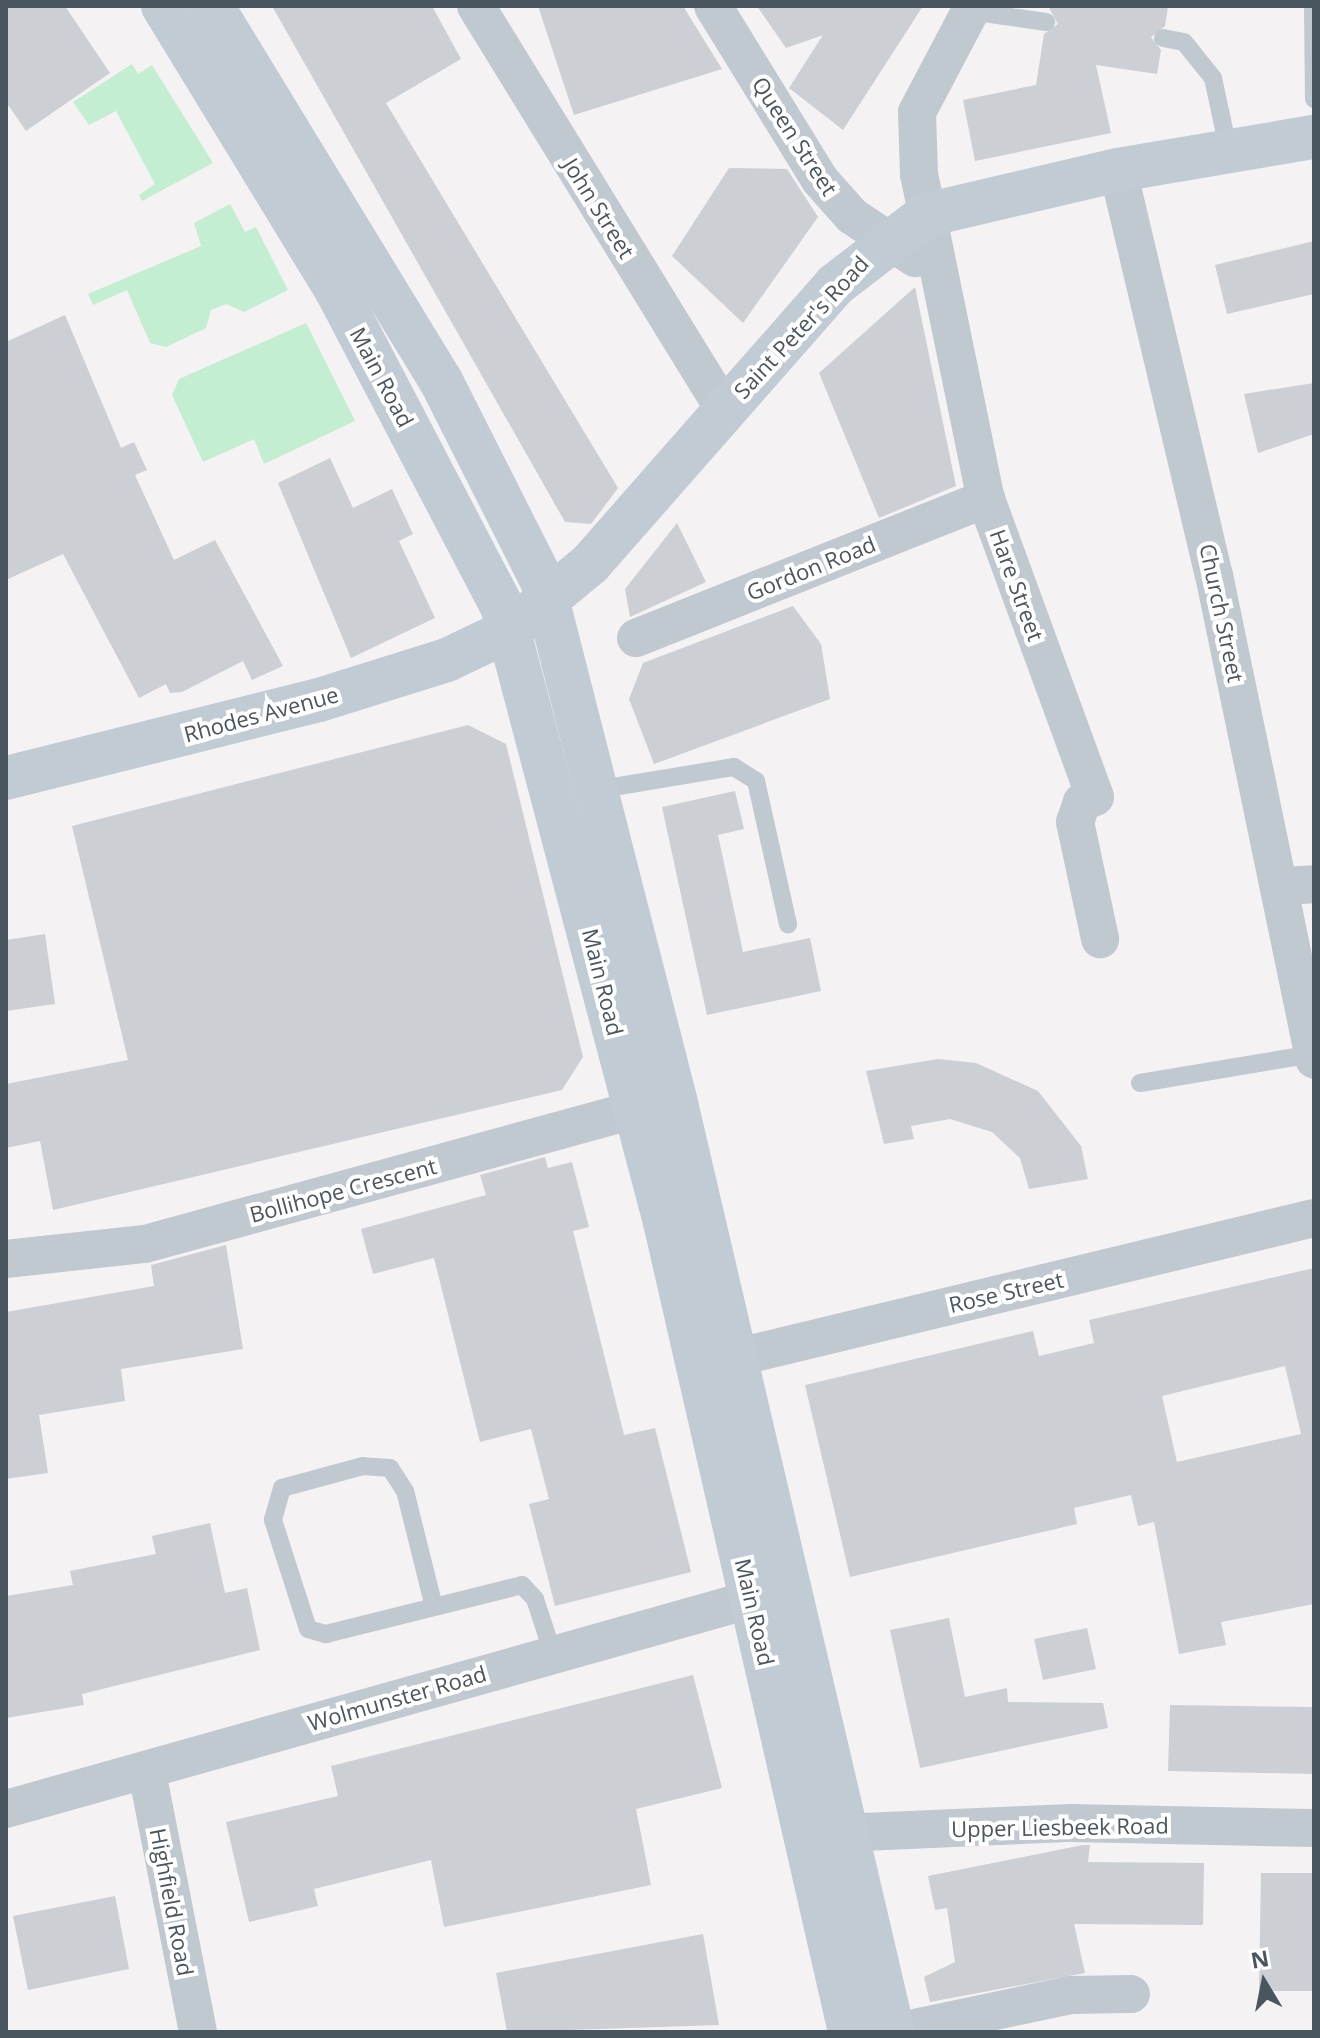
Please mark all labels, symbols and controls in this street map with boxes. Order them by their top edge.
street label: Queen Street [747,72,843,200]
street label: John Street [558,153,640,263]
street label: Saint Peter's Road [728,250,874,404]
street label: Main Road [345,323,419,431]
street label: Hare Street [985,526,1049,644]
street label: Gordon Road [743,530,879,606]
street label: Church Street [1194,541,1250,685]
street label: Rhodes Avenue [181,681,341,747]
street label: Main Road [577,926,629,1038]
street label: Bollihope Crescent [247,1152,439,1228]
street label: Rose Street [946,1266,1066,1318]
street label: Main Road [730,1556,780,1668]
street label: Wolmunster Road [305,1660,489,1736]
street label: Upper Liesbeek Road [951,1812,1169,1842]
street label: Highfield Road [145,1826,199,1978]
north arrow [1224,1942,1304,2022]
text: N [1248,1942,1271,1975]

